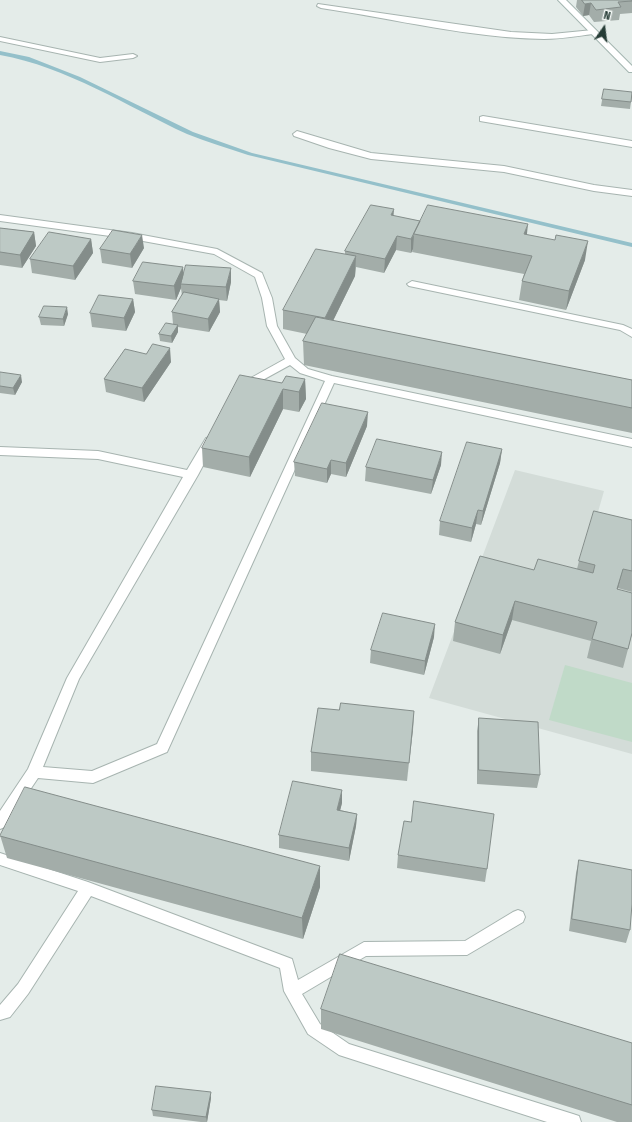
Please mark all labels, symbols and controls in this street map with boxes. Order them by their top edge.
north arrow [584,8,624,48]
text: N [602,9,612,23]

